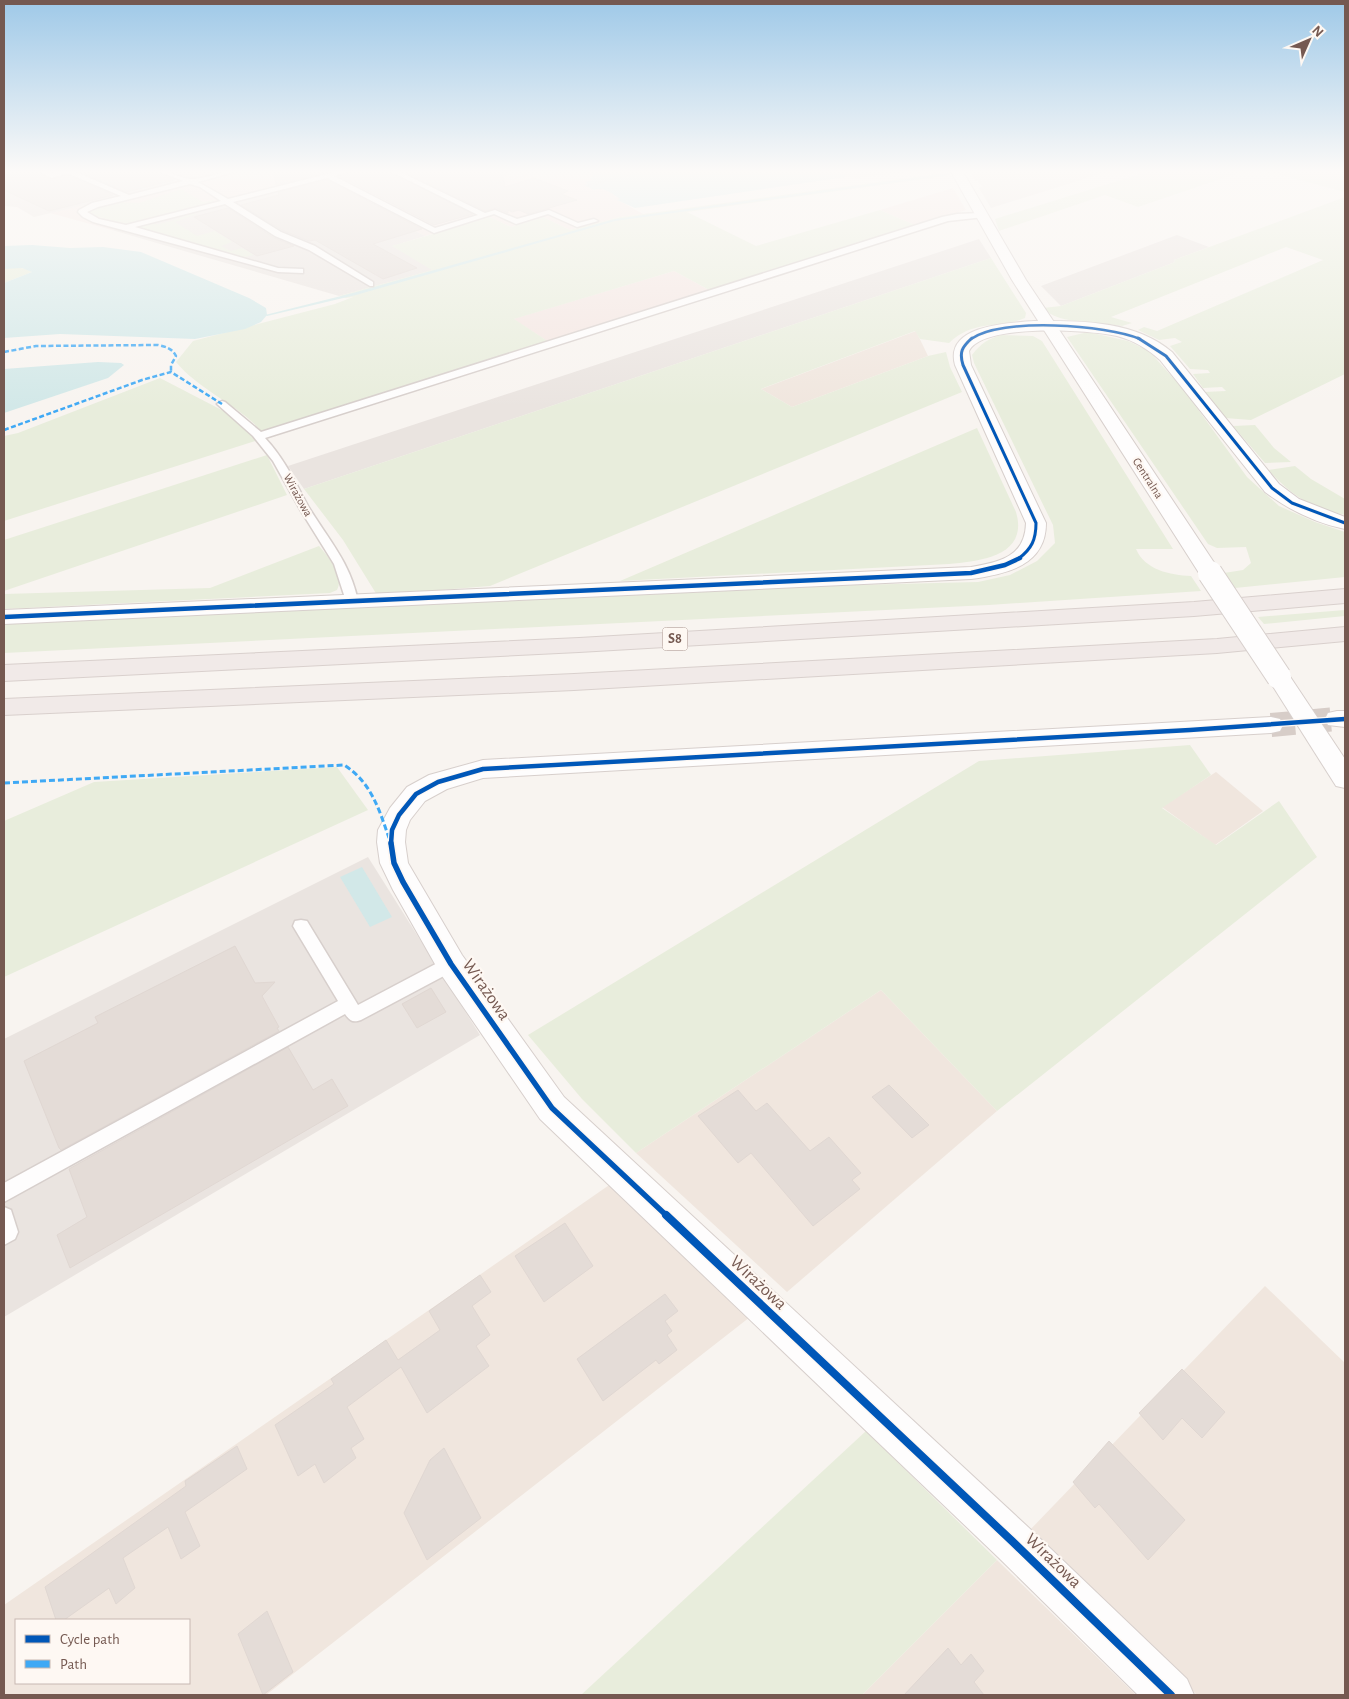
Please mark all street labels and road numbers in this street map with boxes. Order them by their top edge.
street label: Centralna [1131,456,1166,501]
street label: Wirażowa [281,472,315,519]
road number: S8 [662,628,688,650]
street label: Wirażowa [458,956,514,1024]
street label: Wirażowa [726,1252,790,1314]
street label: Wirażowa [1021,1530,1085,1592]

